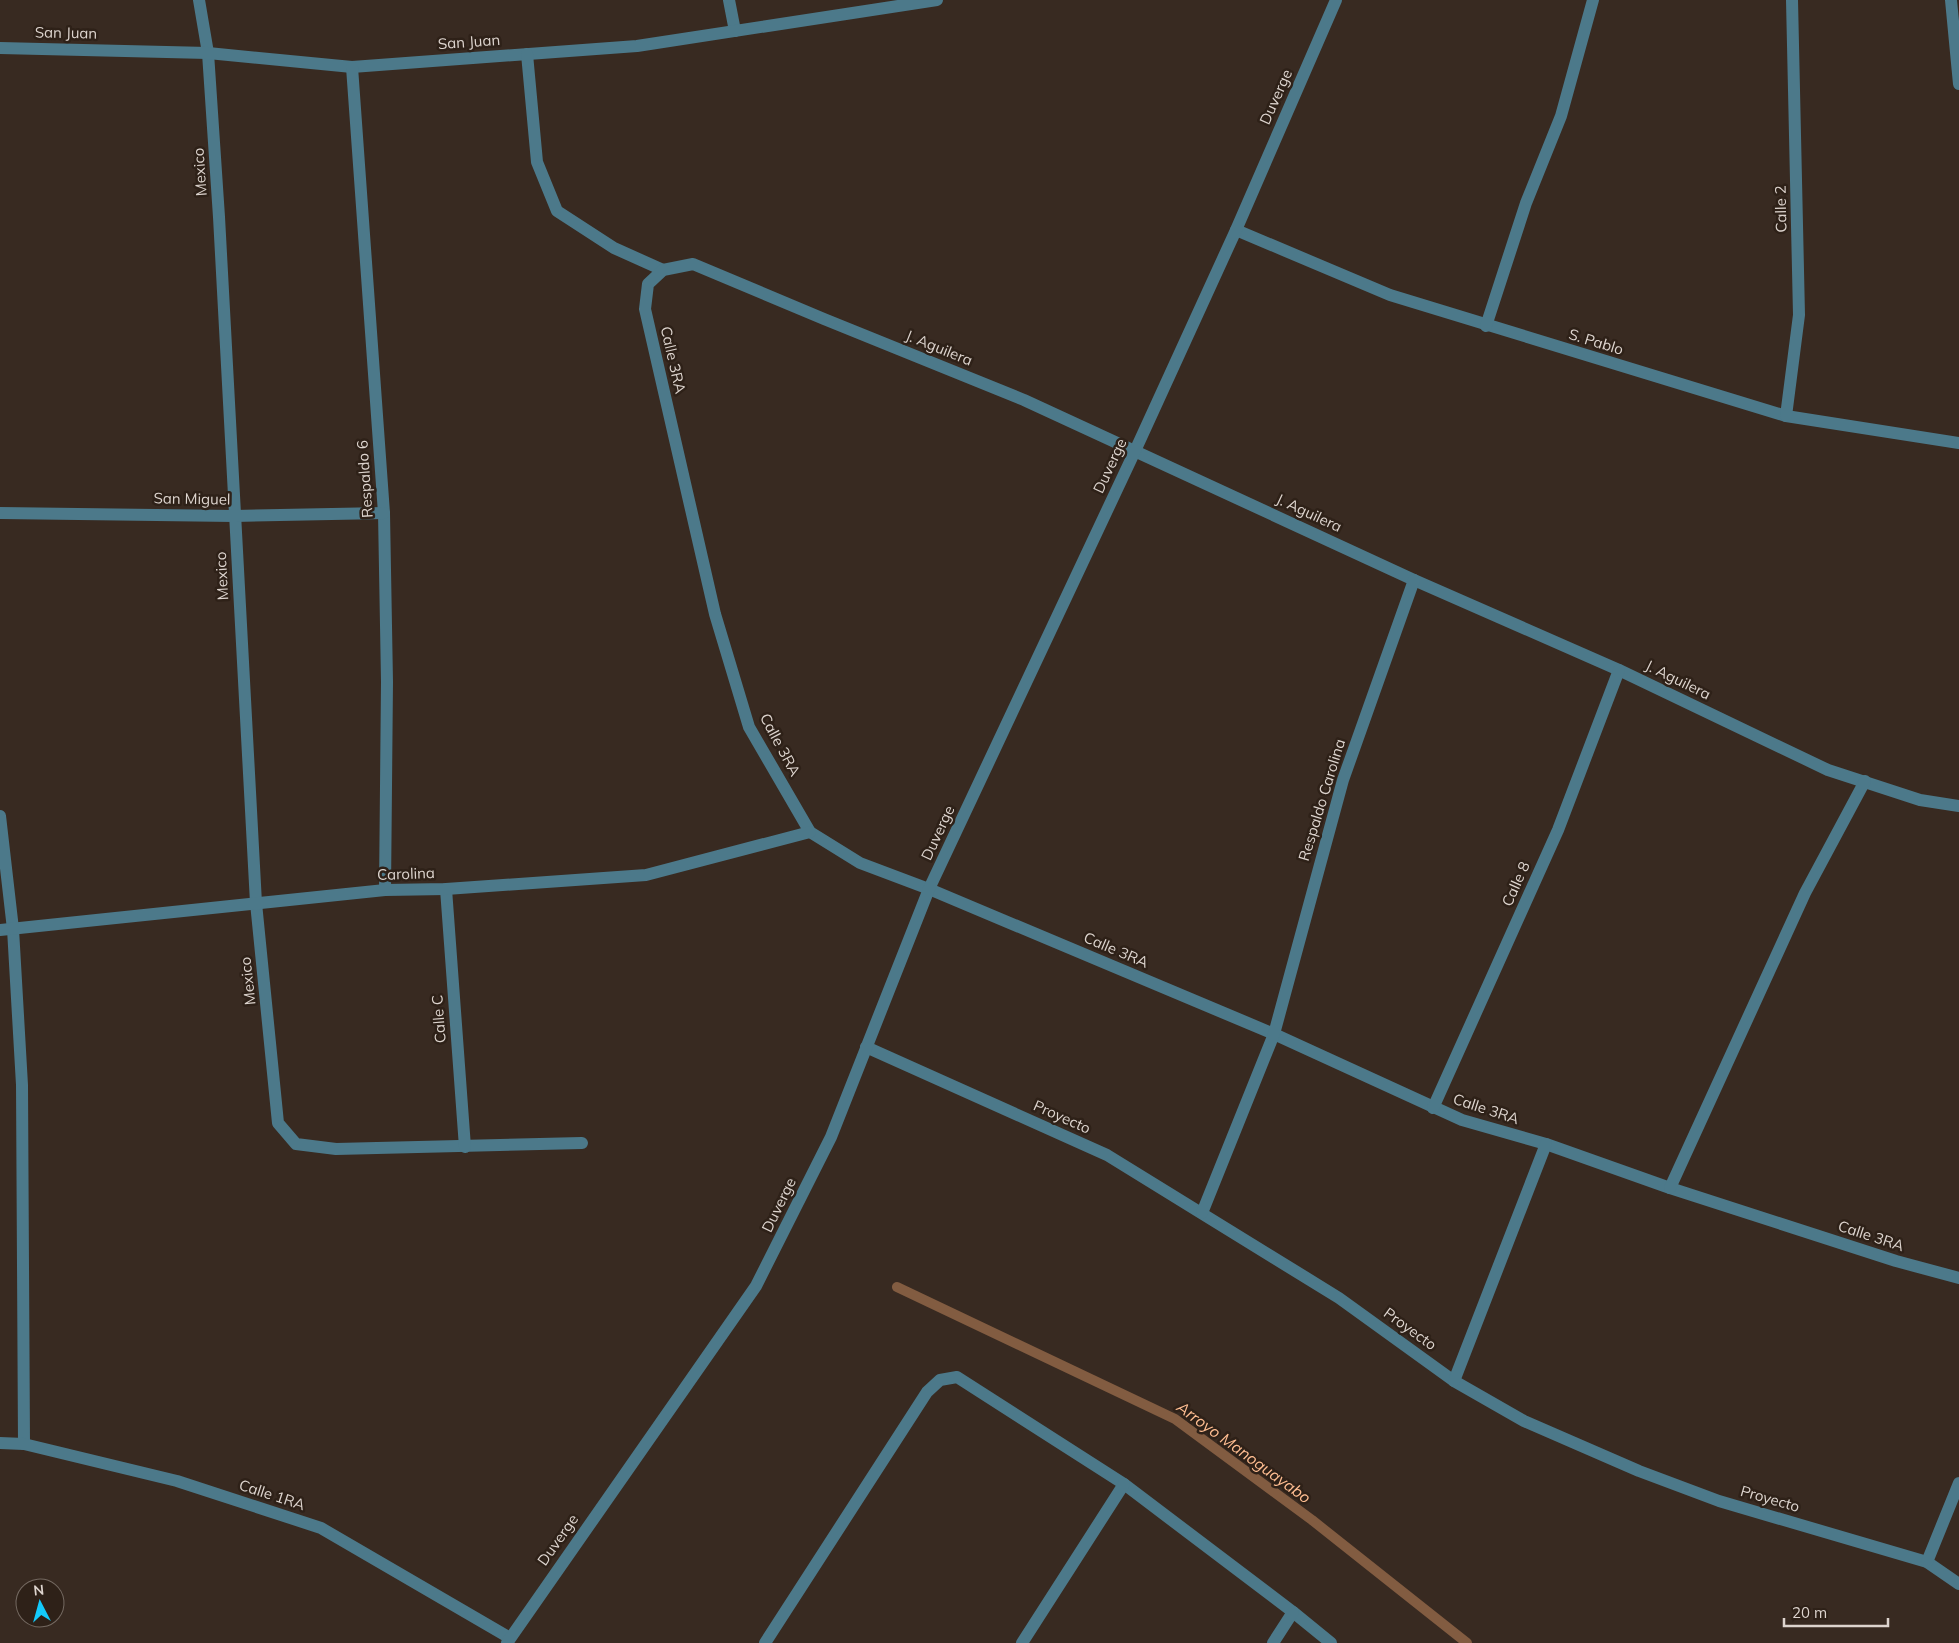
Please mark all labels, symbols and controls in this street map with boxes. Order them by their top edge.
street label: San Juan [35,22,97,43]
street label: San Juan [437,30,501,53]
street label: Duverge [1255,66,1296,127]
street label: Mexico [188,147,211,197]
street label: Calle 2 [1771,185,1790,233]
street label: Calle 3RA [657,324,690,395]
street label: S. Pablo [1567,324,1626,359]
street label: J. Aguilera [903,326,975,370]
street label: Duverge [1089,435,1131,496]
street label: Respaldo 6 [352,440,377,519]
street label: San Miguel [153,488,231,509]
street label: J. Aguilera [1273,489,1345,536]
street label: Mexico [211,551,232,601]
street label: J. Aguilera [1642,656,1714,704]
street label: Calle 3RA [756,710,805,779]
street label: Respaldo Carolina [1294,736,1349,863]
street label: Duverge [917,802,959,863]
street label: Calle 8 [1497,858,1534,909]
street label: Carolina [377,863,435,884]
street label: Calle 3RA [1081,927,1151,972]
street label: Mexico [236,956,259,1006]
street label: Calle C [427,994,450,1044]
street label: Calle 3RA [1451,1089,1522,1128]
street label: Proyecto [1031,1096,1094,1138]
street label: Duverge [757,1174,800,1235]
street label: Calle 3RA [1836,1216,1907,1255]
street label: Proyecto [1380,1303,1440,1354]
water label: Arroyo Manoguayabo [1172,1396,1315,1507]
street label: Calle 1RA [237,1475,308,1514]
street label: Proyecto [1738,1481,1802,1516]
street label: Duverge [533,1510,582,1569]
north arrow [15,1578,65,1628]
text: N [32,1581,45,1600]
scale bar [1784,1596,1888,1628]
text: 20 m [1792,1603,1827,1622]

